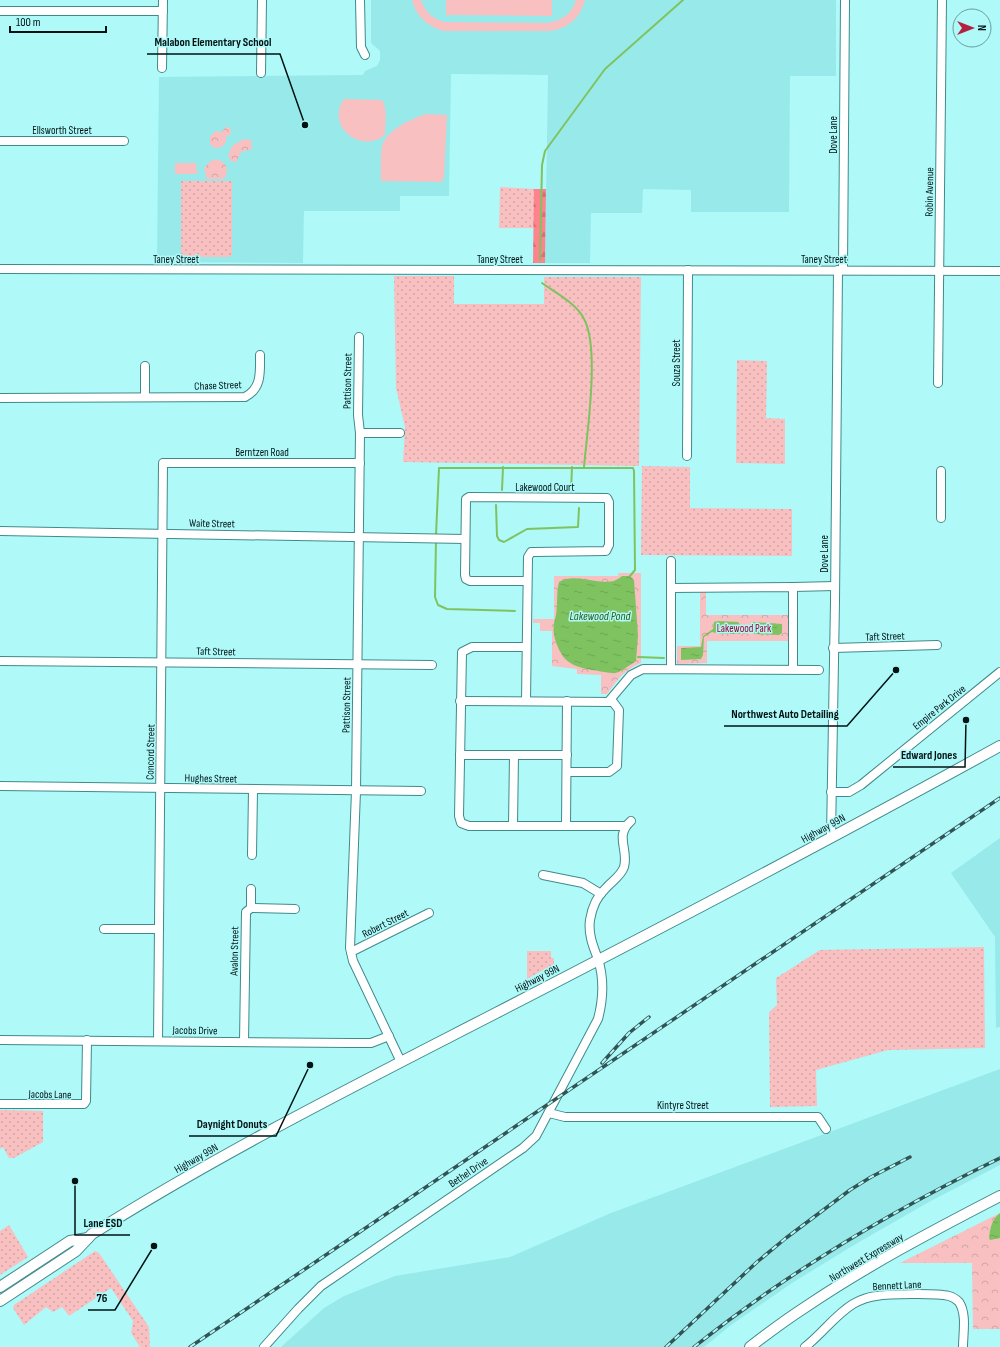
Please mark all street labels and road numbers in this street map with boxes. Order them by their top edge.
street label: Dove Lane [827,116,840,154]
street label: Ellsworth Street [32,124,92,137]
street label: Robin Avenue [923,167,936,217]
street label: Taney Street [153,253,200,266]
street label: Taney Street [477,253,524,266]
street label: Taney Street [801,253,848,266]
street label: Souza Street [670,339,683,387]
street label: Pattison Street [341,352,354,409]
street label: Chase Street [194,378,243,393]
street label: Berntzen Road [235,446,289,459]
street label: Lakewood Court [515,481,575,494]
street label: Waite Street [189,517,236,530]
street label: Dove Lane [818,535,831,573]
street label: Taft Street [865,629,906,644]
street label: Taft Street [196,645,236,658]
street label: Pattison Street [340,676,353,733]
street label: Empire Park Drive [910,682,968,733]
street label: Concord Street [144,723,157,780]
street label: Hughes Street [185,772,238,785]
street label: Highway 99N [799,811,848,846]
street label: Robert Street [360,906,411,941]
street label: Avalon Street [228,926,241,977]
street label: Highway 99N [513,962,562,995]
street label: Jacobs Drive [171,1024,218,1037]
street label: Jacobs Lane [27,1088,72,1101]
street label: Kintyre Street [657,1099,710,1112]
street label: Highway 99N [172,1141,220,1176]
street label: Bethel Drive [446,1155,490,1190]
street label: Northwest Expressway [827,1230,906,1285]
street label: Bennett Lane [872,1278,922,1293]

